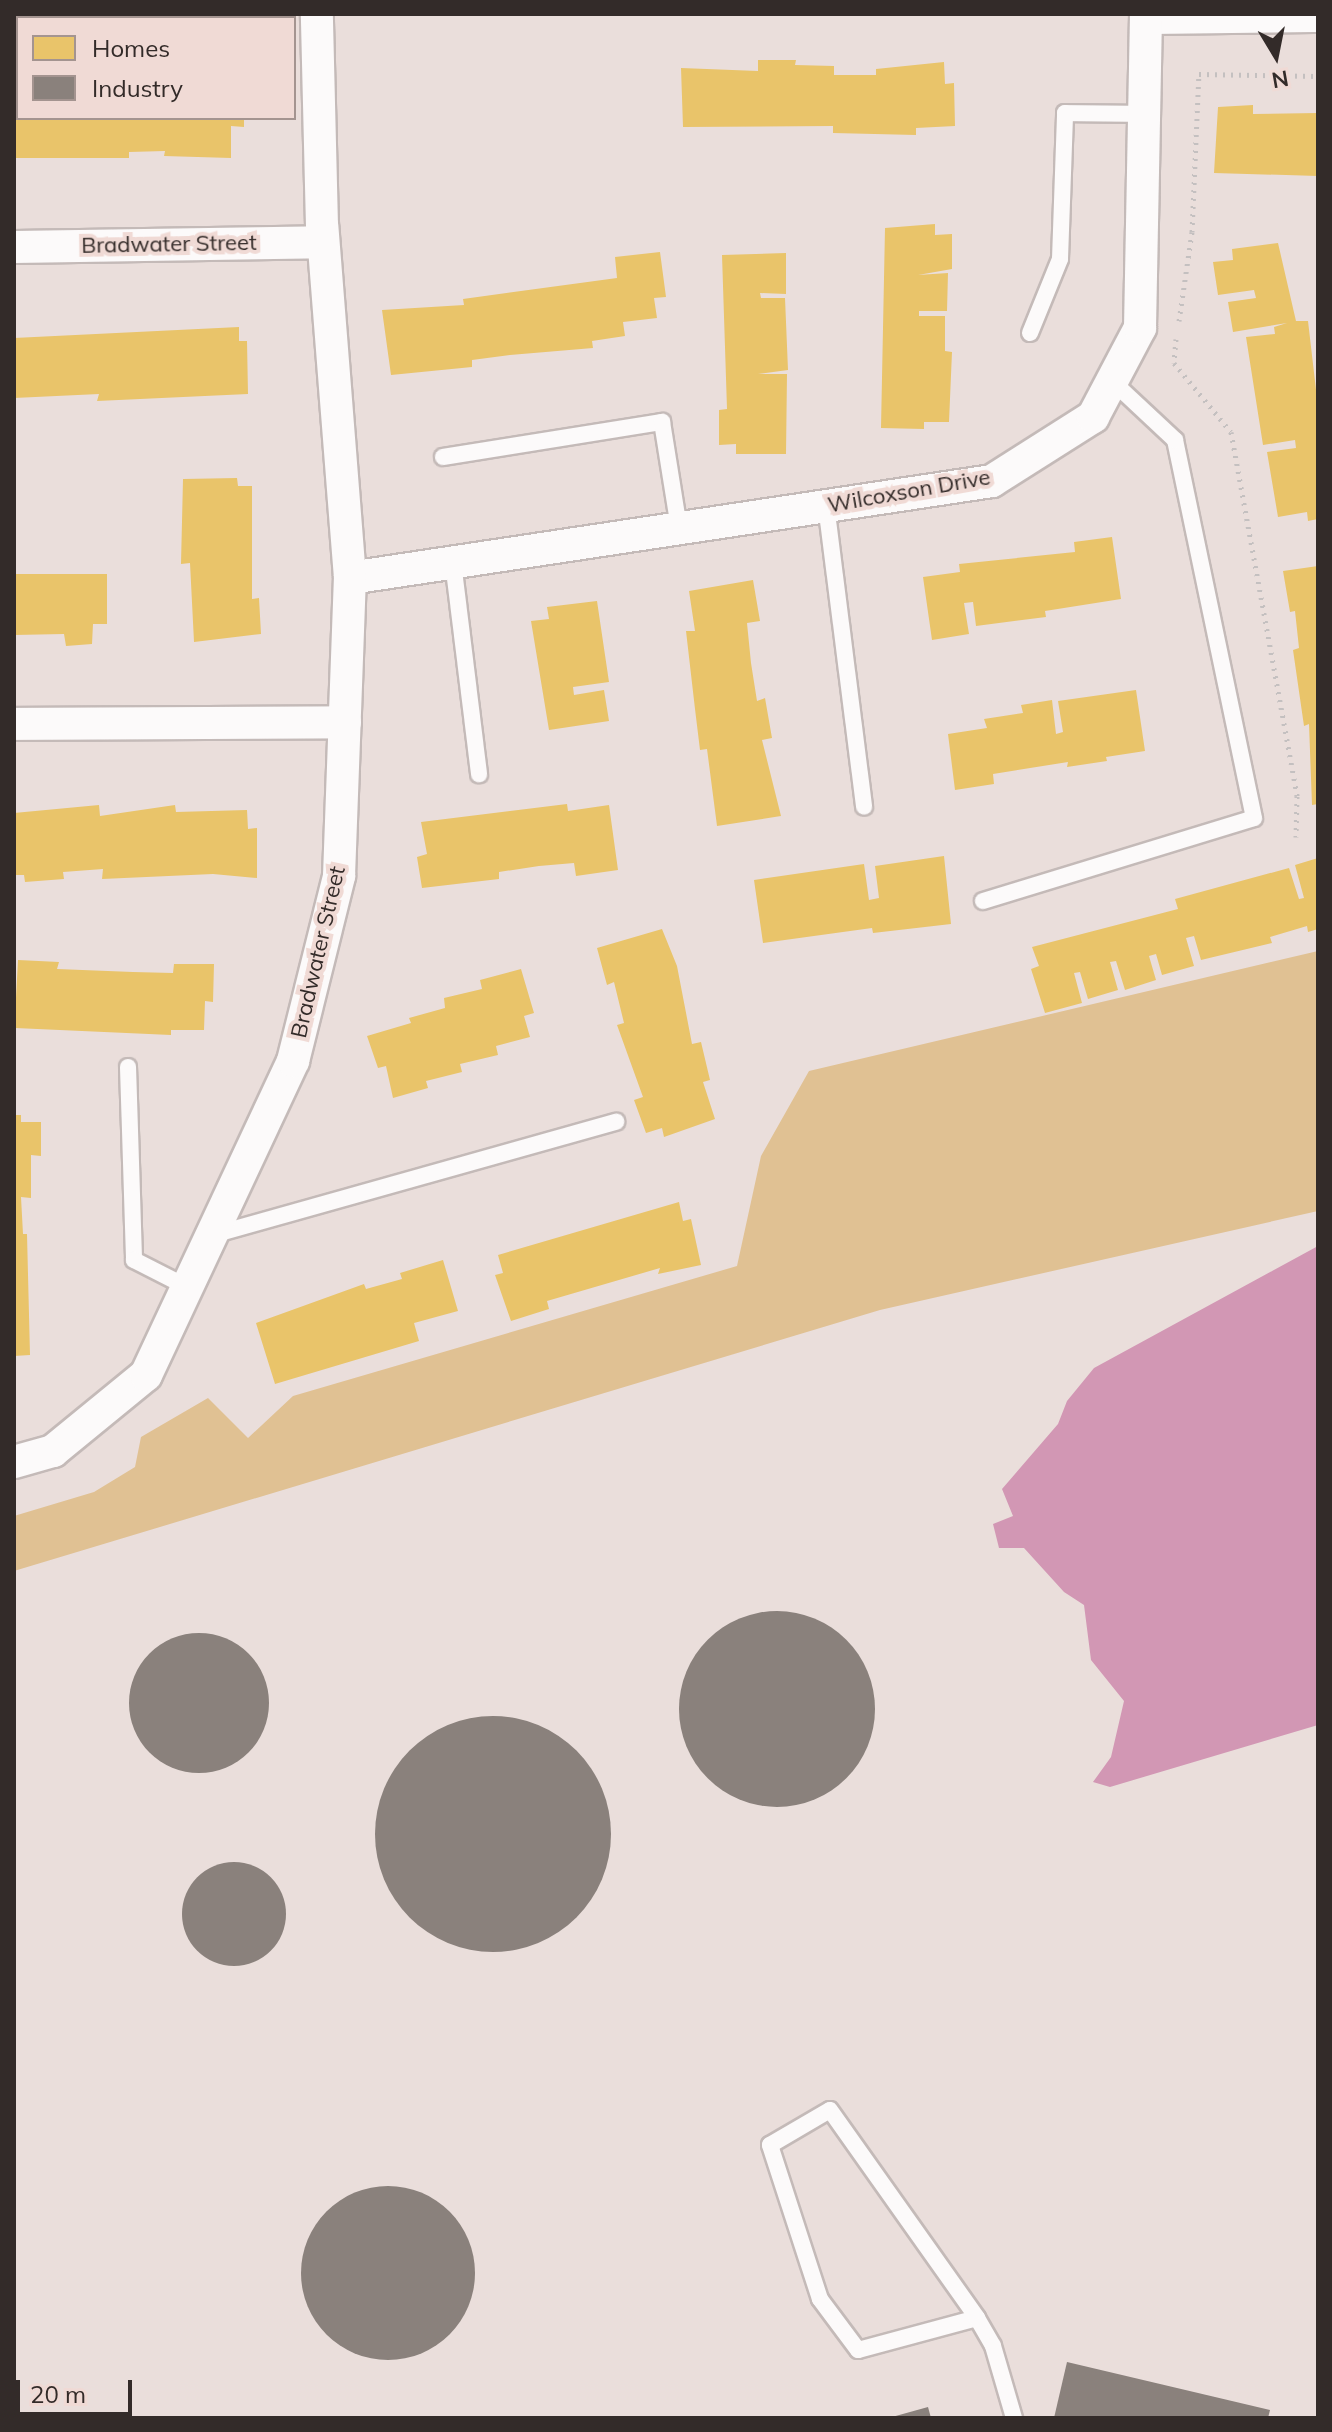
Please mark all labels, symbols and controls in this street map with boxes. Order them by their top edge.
legend [16,16,296,120]
north arrow [1236,16,1316,96]
text: Homes [92,33,170,63]
text: N [1270,64,1291,95]
text: Industry [92,73,183,103]
street label: Bradwater Street [81,229,257,259]
street label: Wilcoxson Drive [826,464,992,518]
street label: Bradwater Street [285,864,351,1040]
scale bar [20,2364,136,2414]
text: 20 m [30,2379,86,2409]

